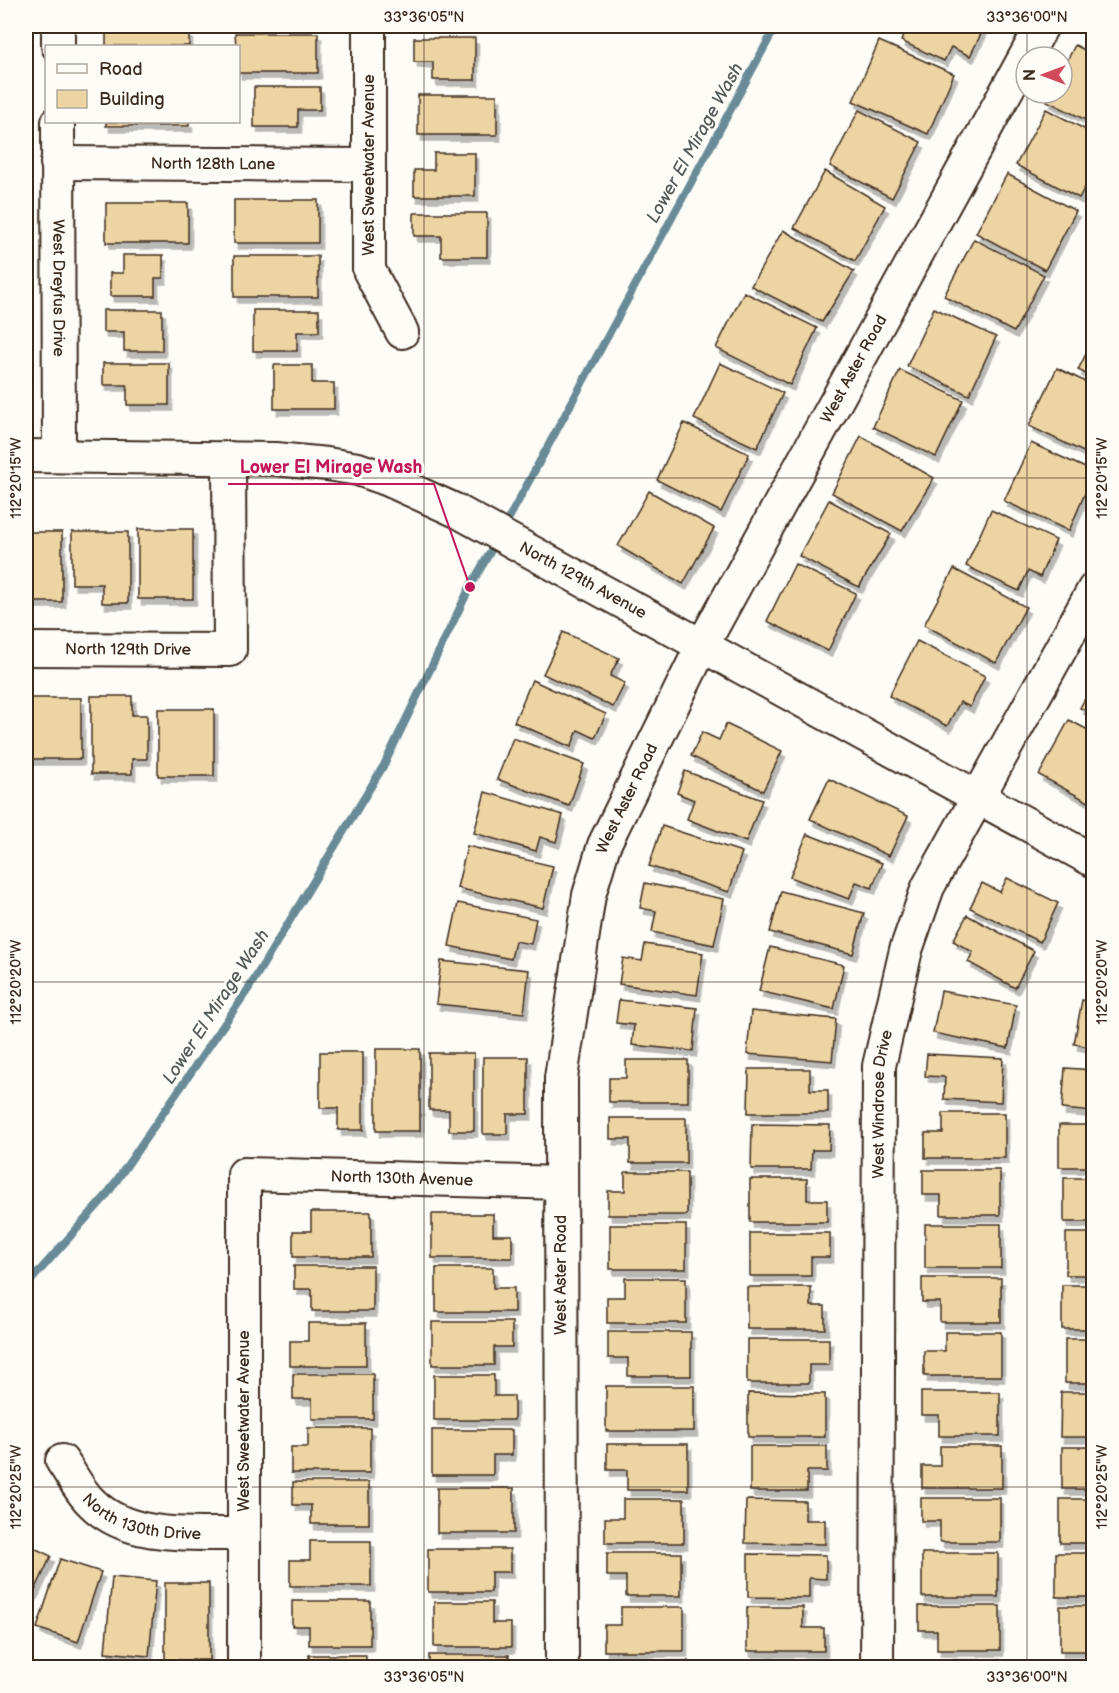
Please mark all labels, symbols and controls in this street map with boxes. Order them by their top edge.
text: 33°36'05"N [383,8,465,27]
text: 33°36'00"N [986,8,1068,27]
legend [45,45,240,123]
north arrow [1014,45,1074,105]
text: Road [99,59,143,80]
water label: Lower El Mirage Wash [642,59,748,227]
text: N [1021,69,1040,81]
street label: West Sweetwater Avenue [360,74,379,256]
text: Building [99,89,165,110]
street label: North 128th Lane [151,154,276,174]
street label: West Dreyfus Drive [49,219,68,357]
street label: West Aster Road [817,312,891,426]
text: 112°20'15"W [7,437,26,519]
text: 112°20'15"W [1093,437,1112,519]
callout: Lower El Mirage Wash [228,448,434,484]
text: Lower El Mirage Wash [240,457,422,478]
street label: North 129th Avenue [516,538,650,623]
street label: North 129th Drive [65,640,191,659]
street label: West Aster Road [592,741,662,856]
water label: Lower El Mirage Wash [158,926,274,1088]
text: 112°20'20"W [7,939,26,1024]
text: 112°20'20"W [1093,939,1112,1024]
street label: West Windrose Drive [869,1028,897,1179]
street label: North 130th Avenue [330,1167,474,1190]
street label: West Aster Road [552,1215,571,1335]
street label: West Sweetwater Avenue [235,1330,254,1512]
text: 112°20'25"W [7,1444,26,1529]
text: 112°20'25"W [1093,1444,1112,1529]
street label: North 130th Drive [78,1489,202,1544]
text: 33°36'05"N [383,1668,465,1687]
text: 33°36'00"N [986,1668,1068,1687]

